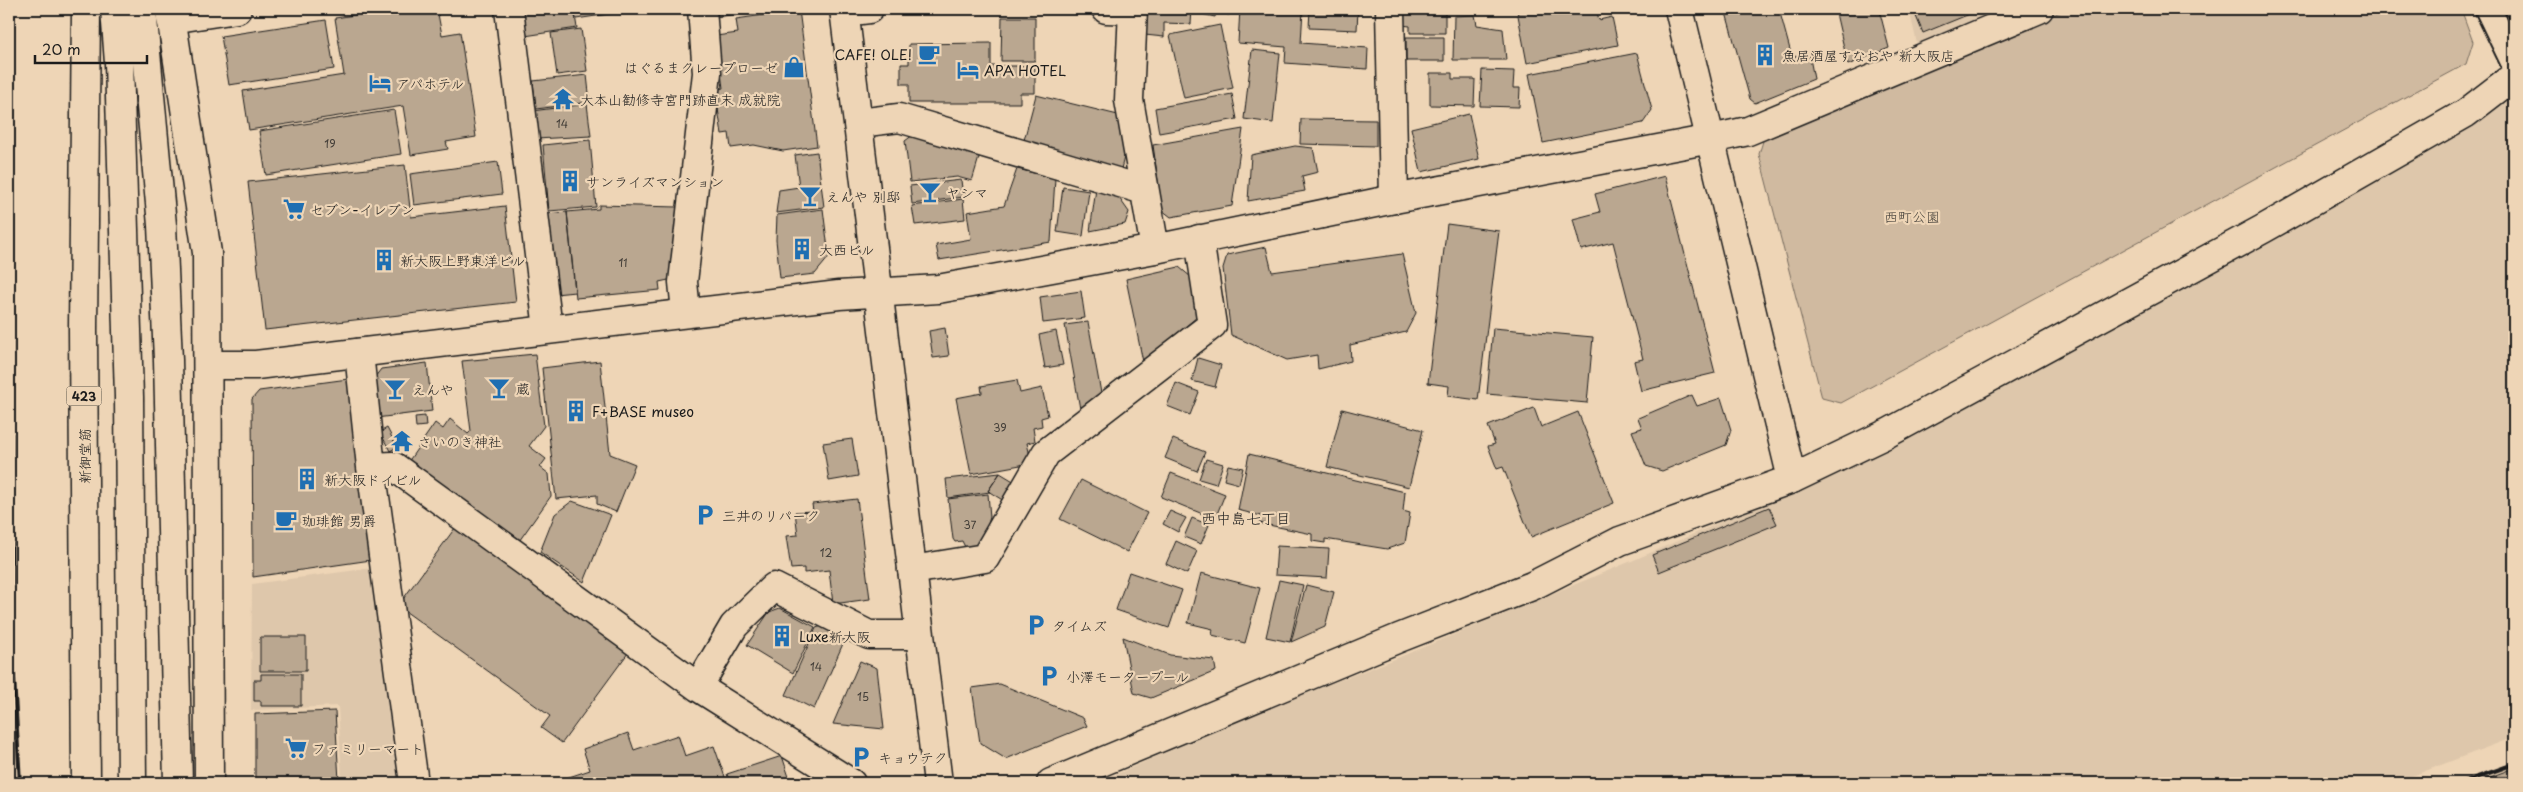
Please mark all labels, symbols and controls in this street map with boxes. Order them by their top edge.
scale bar [35,32,148,64]
text: 20 m [42,37,81,60]
cafe icon: CAFE! OLE! [916,41,942,67]
building icon: 魚居酒屋すなおや 新大阪店 [1752,42,1778,68]
place label: CAFE! OLE! [835,44,912,65]
place label: 魚居酒屋すなおや 新大阪店 [1782,45,1955,66]
shop icon: はぐるまクレープローゼ [781,54,807,80]
place label: はぐるまクレープローゼ [624,57,778,78]
hotel icon: APA HOTEL [955,57,981,83]
place label: APA HOTEL [984,60,1066,81]
hotel icon: アパホテル [367,70,393,96]
place label: アパホテル [396,73,465,94]
temple icon: 大本山勧修寺宮門跡直末 成就院 [550,86,576,112]
place label: 大本山勧修寺宮門跡直末 成就院 [580,89,781,110]
house number: 14 [556,115,568,132]
house number: 19 [324,135,336,152]
building icon: サンライズマンション [557,168,583,194]
place label: サンライズマンション [586,171,724,192]
bar icon: ヤシマ [917,179,943,205]
place label: ヤシマ [946,182,988,203]
bar icon: えんや 別邸 [797,183,823,209]
place label: えんや 別邸 [826,186,901,207]
supermarket icon: セブン-イレブン [281,196,307,222]
place label: セブン-イレブン [310,199,415,220]
park label: 西町公園 [1884,206,1940,227]
building icon: 大西ビル [789,236,815,262]
place label: 大西ビル [819,239,875,260]
building icon: 新大阪上野東洋ビル [371,247,397,273]
place label: 新大阪上野東洋ビル [400,250,526,271]
house number: 11 [618,254,628,271]
bar icon: 蔵 [486,375,512,401]
bar icon: えんや [382,376,408,402]
place label: 蔵 [516,378,530,399]
place label: えんや [412,379,454,400]
road number: 423 [66,386,102,406]
building icon: F+BASE museo [563,398,589,424]
place label: F+BASE museo [592,401,694,422]
house number: 39 [993,419,1007,436]
street label: 新御堂筋 [74,428,95,484]
temple icon: さいのき神社 [389,428,415,454]
place label: さいのき神社 [418,431,502,452]
building icon: 新大阪ドイビル [294,466,320,492]
place label: 新大阪ドイビル [324,469,422,490]
parking icon: 三井のリパーク [692,502,718,528]
place label: 三井のリパーク [722,505,820,526]
district label: 西中島七丁目 [1201,506,1291,529]
cafe icon: 珈琲館 男爵 [273,507,299,533]
place label: 珈琲館 男爵 [302,510,377,531]
house number: 37 [964,516,977,533]
house number: 12 [820,544,833,561]
parking icon: タイムズ [1023,612,1049,638]
place label: タイムズ [1052,615,1107,636]
building icon: Luxe新大阪 [769,623,795,649]
place label: Luxe新大阪 [799,626,871,647]
house number: 14 [810,658,822,675]
parking icon: 小澤モータープール [1036,663,1062,689]
place label: 小澤モータープール [1066,666,1189,687]
house number: 15 [857,688,869,705]
supermarket icon: ファミリーマート [283,735,309,761]
place label: ファミリーマート [312,738,424,759]
parking icon: キョウテク [848,744,874,770]
place label: キョウテク [878,747,947,768]

